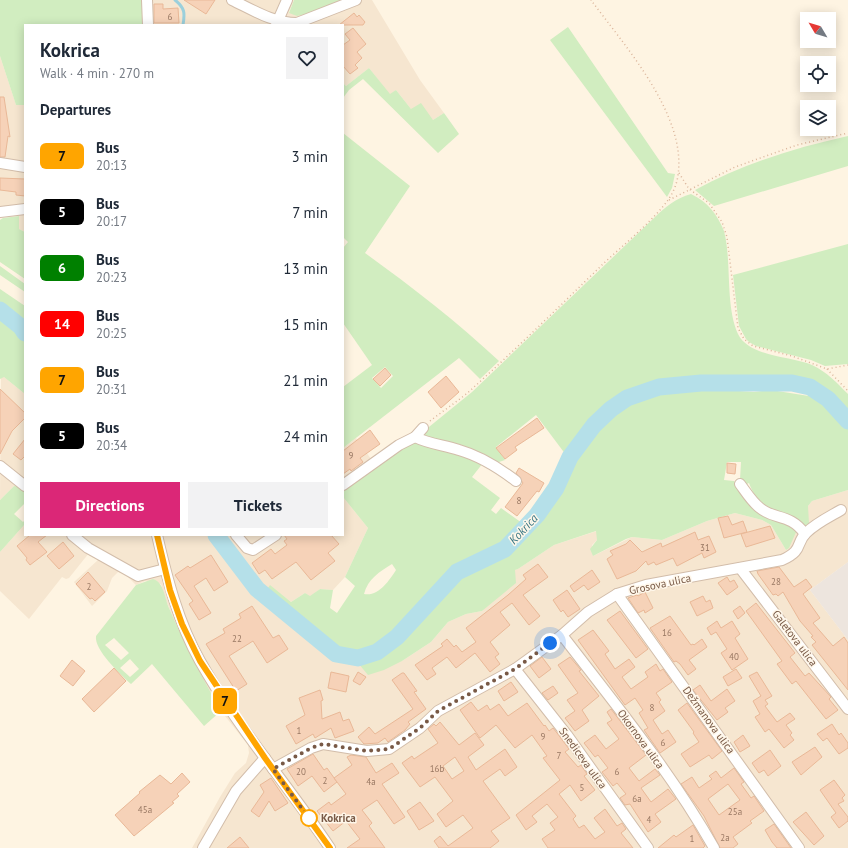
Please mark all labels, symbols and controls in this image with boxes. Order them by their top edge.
house number: 6 [168,11,173,22]
north arrow [800,12,836,48]
map controls [800,12,836,136]
button: heart [286,37,328,79]
text: Kokrica [40,38,100,62]
button: locate [800,56,836,92]
text: Walk · 4 min · 270 m [40,65,154,82]
text: Departures [40,100,111,119]
button: layers [800,100,836,136]
text: Bus [96,138,119,157]
text: 7 [58,147,66,165]
text: 3 min [291,147,328,166]
text: 20:13 [96,157,127,174]
text: Bus [96,194,119,213]
text: 5 [58,203,66,221]
text: 7 min [292,203,328,222]
text: 20:17 [96,213,127,230]
text: Bus [96,250,119,269]
text: 6 [58,259,66,277]
text: 13 min [283,259,328,278]
text: 20:23 [96,269,127,286]
text: Bus [96,306,119,325]
text: 14 [54,315,70,333]
text: 15 min [283,315,328,334]
text: 20:25 [96,325,127,342]
text: Bus [96,362,119,381]
text: 7 [58,371,66,389]
text: 21 min [283,371,328,390]
text: 20:31 [96,381,127,398]
text: Bus [96,418,119,437]
text: 5 [58,427,66,445]
text: 24 min [283,427,328,446]
text: 20:34 [96,437,127,454]
house number: 9 [349,450,354,461]
button: Directions [40,482,180,528]
button: Tickets [188,482,328,528]
house number: 8 [517,495,522,506]
water label: Kokrica [505,511,541,547]
house number: 31 [700,542,710,553]
street label: Grosova ulica [628,571,692,597]
house number: 28 [771,576,781,587]
house number: 2 [87,581,92,592]
street label: Galetova ulica [769,607,821,669]
house number: 16 [662,627,672,638]
house number: 22 [232,633,242,644]
your location [540,633,560,653]
house number: 40 [729,651,739,662]
street label: Dežmanova ulica [680,684,738,756]
line badge: 7 [212,688,238,714]
text: 7 [221,692,229,710]
house number: 8 [650,702,655,713]
street label: Okornova ulica [615,706,667,772]
house number: 1 [297,725,302,736]
street label: Snediceva ulica [556,725,610,791]
house number: 9 [541,731,546,742]
house number: 6 [661,737,666,748]
house number: 7 [557,750,562,761]
house number: 16b [430,763,444,774]
house number: 20 [296,766,306,777]
house number: 6 [615,766,620,777]
house number: 2 [323,775,328,786]
house number: 4a [366,776,376,787]
house number: 5 [580,782,585,793]
house number: 6a [632,793,642,804]
house number: 45a [138,804,152,815]
house number: 25a [728,806,742,817]
marker: Kokrica [300,809,318,827]
place label: Kokrica [321,811,356,825]
house number: 4 [647,814,652,825]
house number: 2a [720,832,730,843]
house number: 1 [690,833,695,844]

